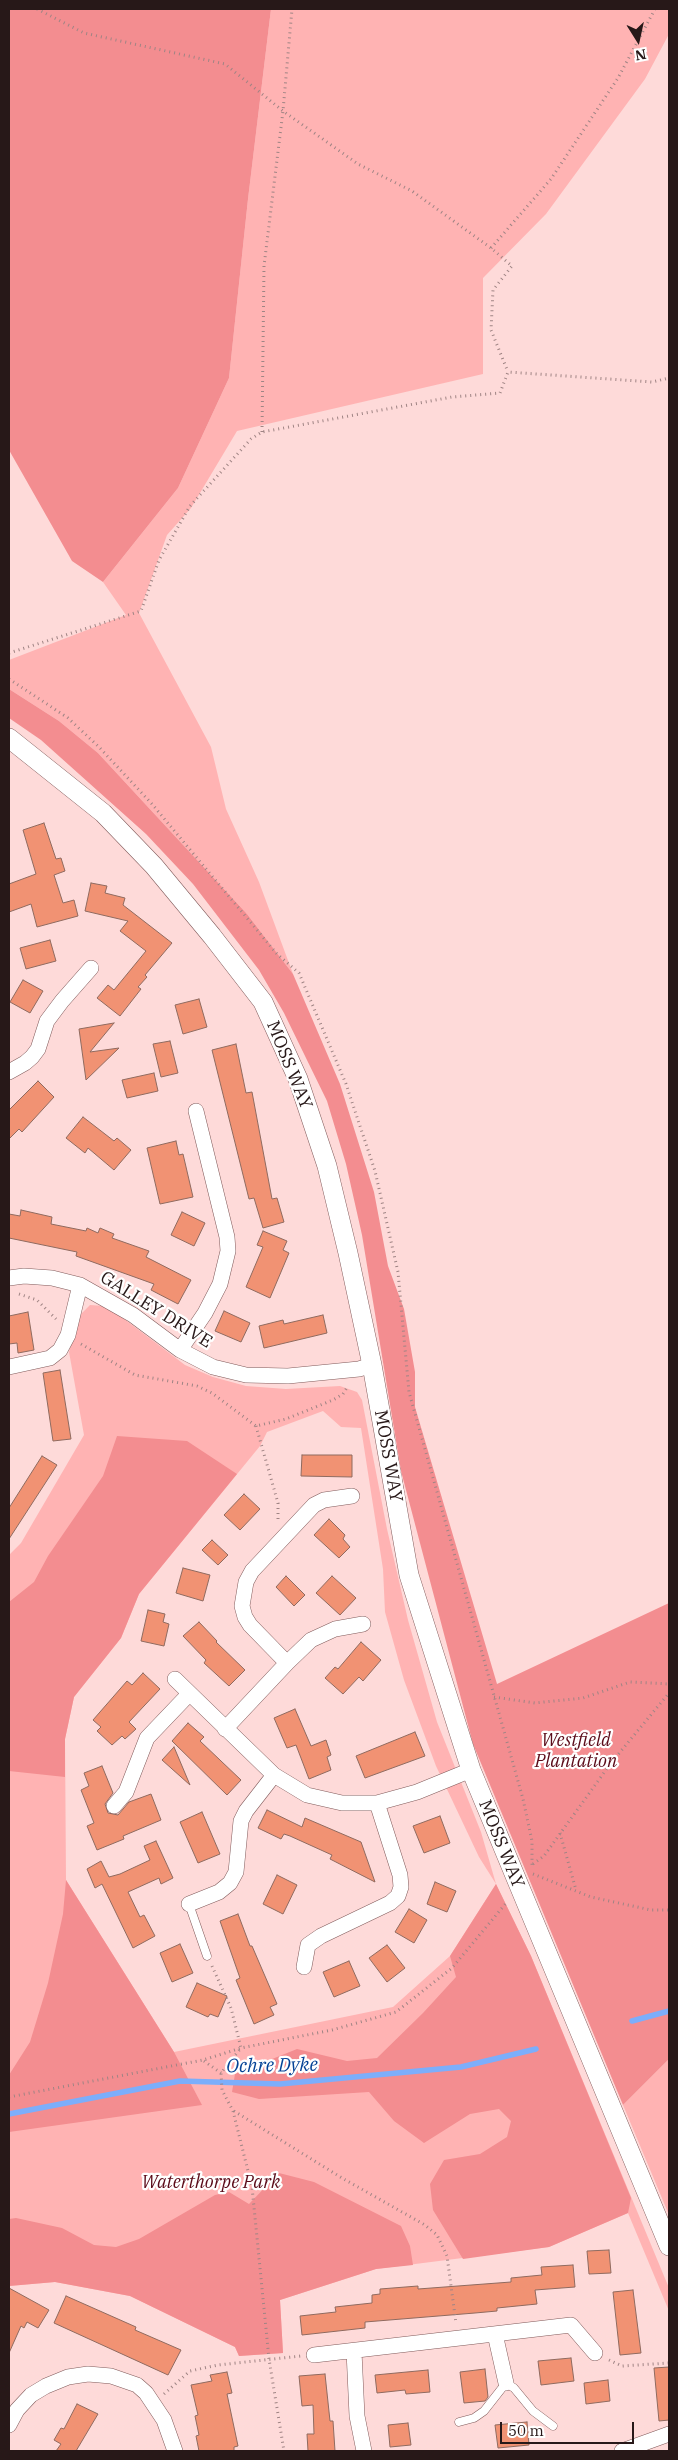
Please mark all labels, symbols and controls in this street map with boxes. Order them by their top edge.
north arrow [613,15,663,65]
text: N [634,45,648,65]
street label: MOSS WAY [261,1018,317,1112]
street label: GALLEY DRIVE [96,1267,216,1353]
street label: MOSS WAY [369,1408,407,1504]
park label: Westfield Plantation [535,1730,617,1772]
street label: MOSS WAY [473,1797,529,1891]
water label: Ochre Dyke [226,2054,318,2078]
park label: Waterthorpe Park [141,2172,281,2194]
scale bar [503,2412,637,2444]
text: 50 m [508,2421,544,2440]

